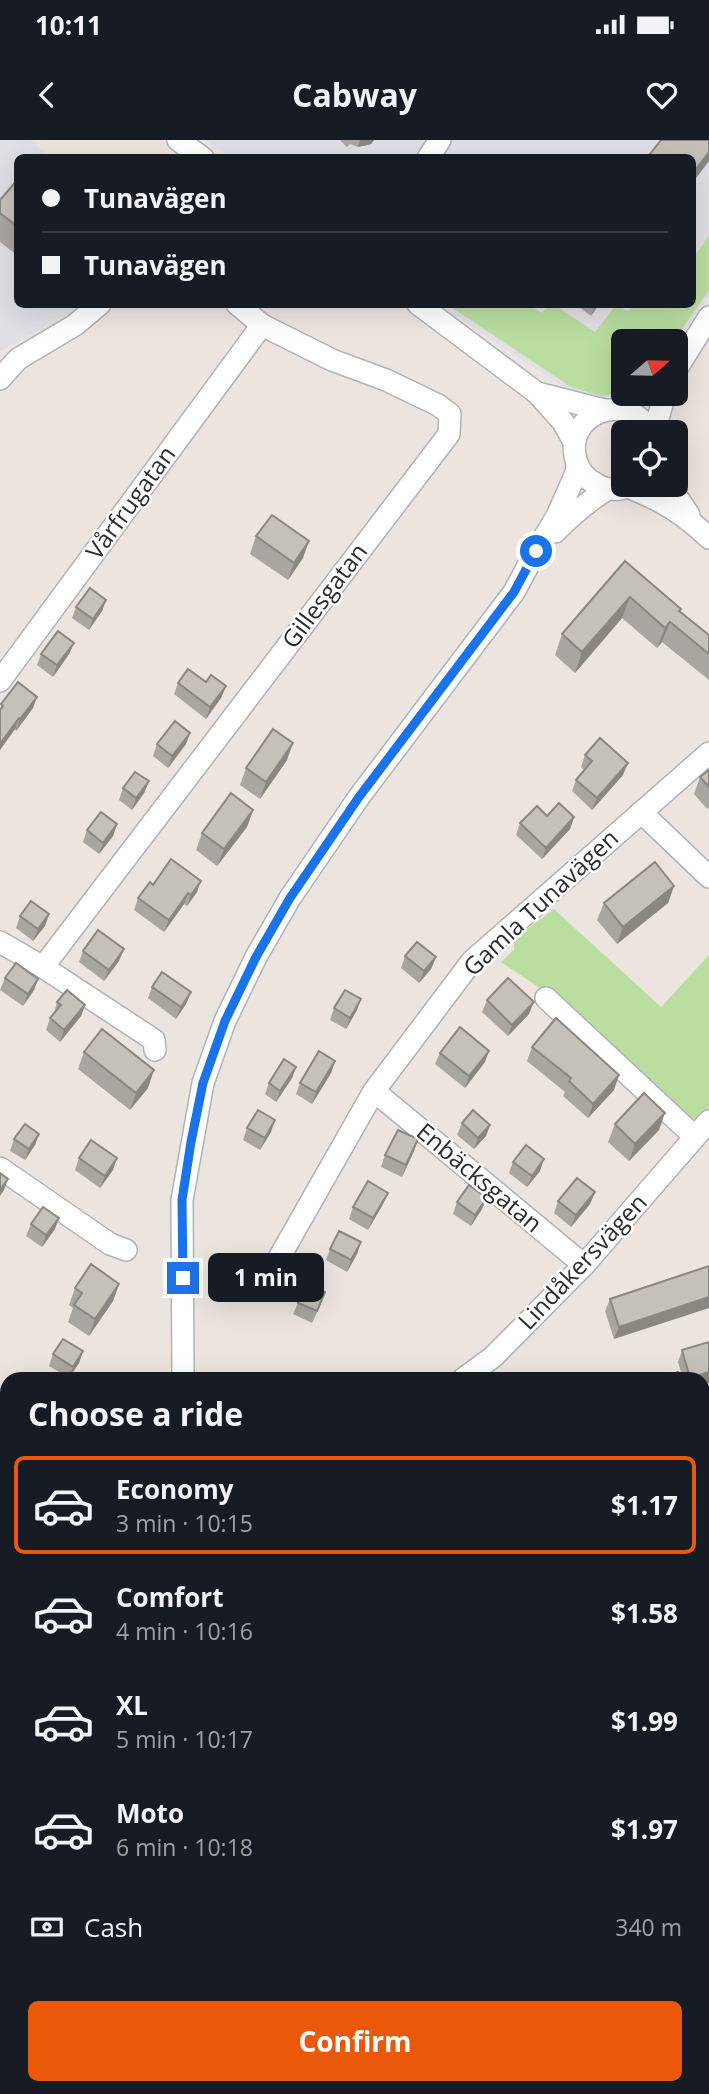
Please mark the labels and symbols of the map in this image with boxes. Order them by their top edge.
north arrow [611,329,688,406]
street label: Vårfrugatan [77,439,182,566]
route start [520,535,552,567]
street label: Gillesgatan [273,536,374,654]
street label: Gamla Tunavägen [455,821,625,983]
street label: Enbäcksgatan [410,1115,550,1239]
street label: Lindåkersvägen [510,1186,654,1336]
callout: 1 min [208,1254,323,1302]
route end [167,1262,199,1294]

